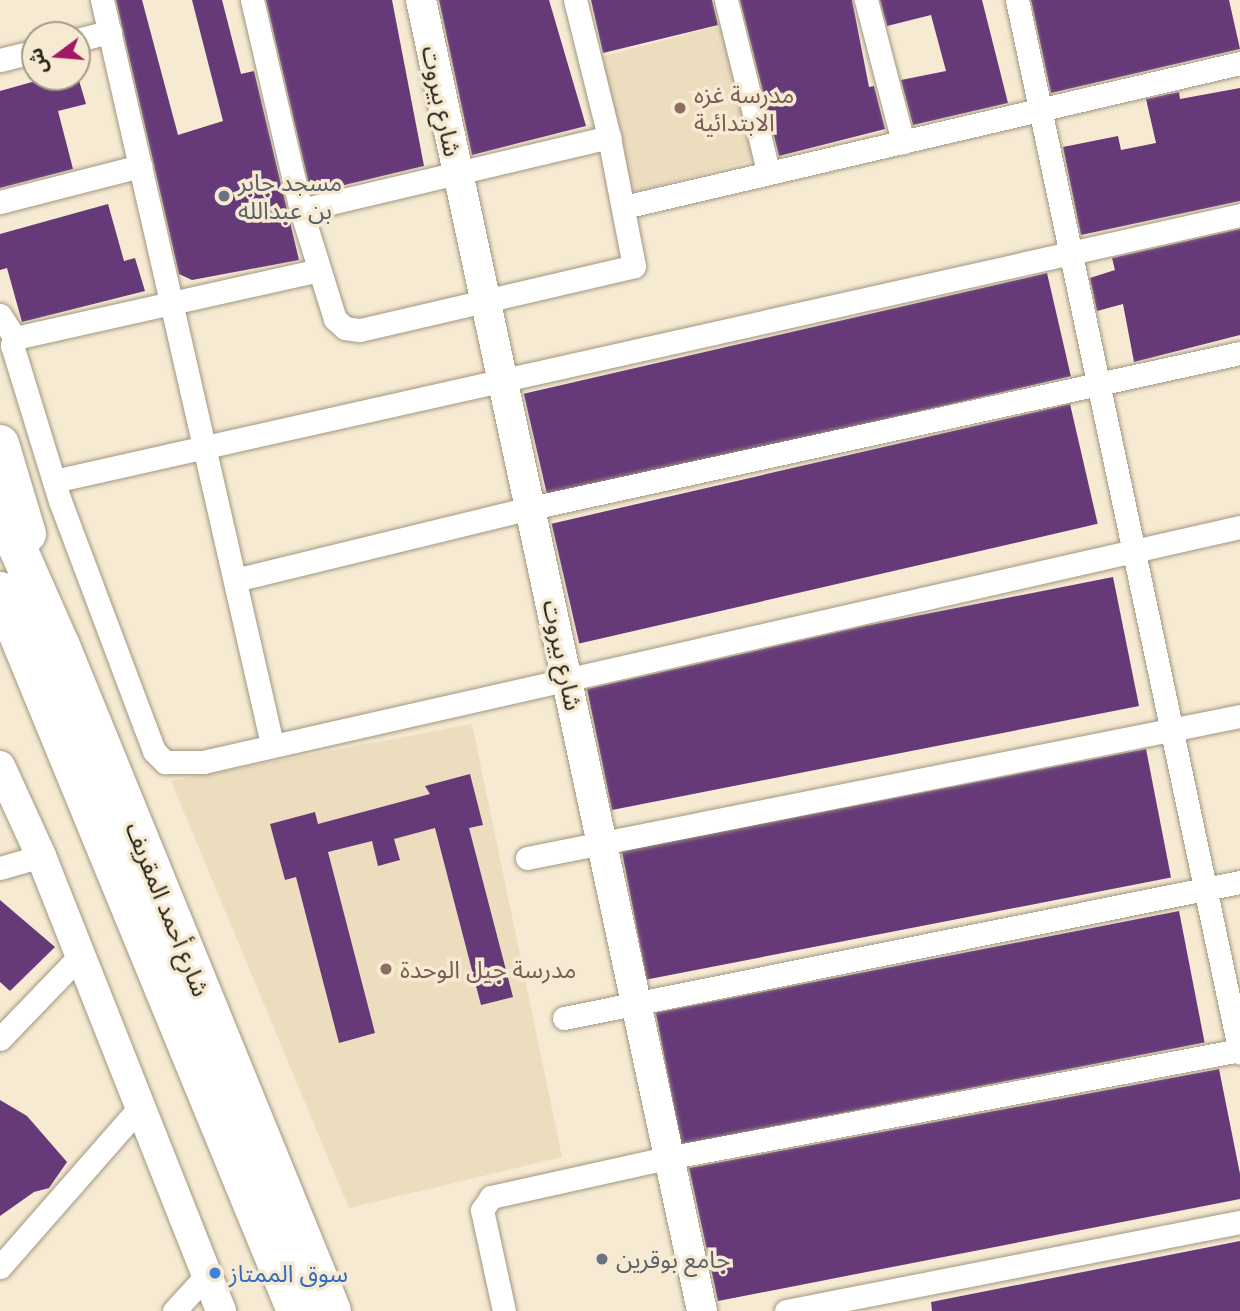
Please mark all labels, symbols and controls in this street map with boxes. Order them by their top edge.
north arrow [21,21,91,91]
street label: شارع بيروت [416,43,468,159]
text: ش [23,46,52,77]
place label: مدرسة غزه الابتدائية [694,80,794,136]
marker: مدرسة غزه الابتدائية [672,100,688,116]
place label: مسجد جابر بن عبدالله [238,168,342,224]
marker: مسجد جابر بن عبدالله [216,188,232,204]
street label: شارع بيروت [537,597,589,713]
street label: شارع أحمد المقريف [120,818,216,1000]
place label: مدرسة جيل الوحدة [400,955,576,983]
marker: مدرسة جيل الوحدة [378,961,394,977]
place label: جامع بوقرين [616,1245,730,1273]
marker: جامع بوقرين [594,1251,610,1267]
place label: سوق الممتاز [229,1259,348,1287]
marker: سوق الممتاز [207,1265,223,1281]

